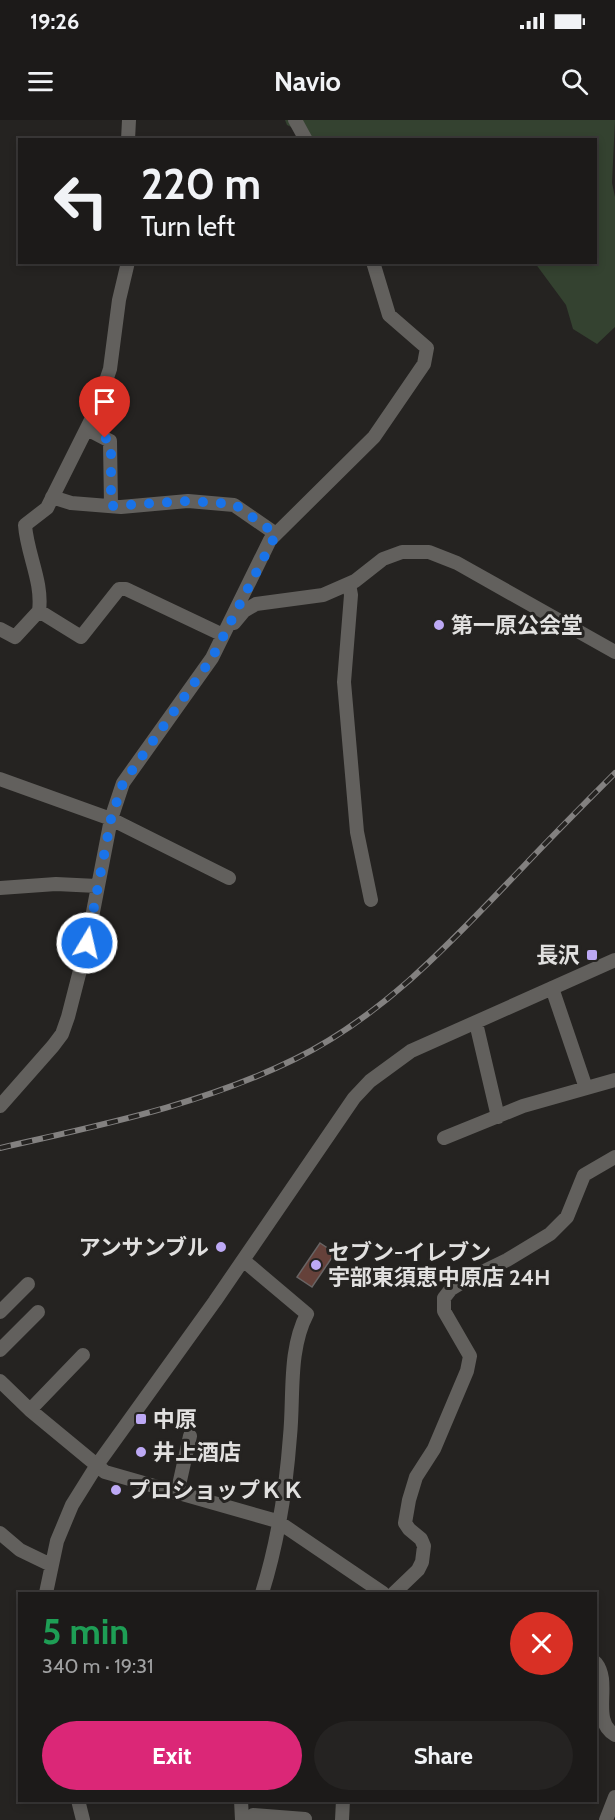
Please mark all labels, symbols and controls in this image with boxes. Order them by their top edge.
text: 19:26 [30,8,79,35]
icon: menu [24,65,57,98]
text: Navio [274,65,341,98]
icon: search [558,65,591,98]
text: 220 m [141,158,261,210]
icon: left [42,162,120,240]
text: Turn left [141,210,235,243]
pin [79,376,130,438]
icon: arrive [88,385,121,418]
place label: 第一原公会堂 [451,612,583,639]
marker: 第一原公会堂 [432,618,446,632]
position arrow [55,911,119,975]
place label: 長沢 [536,942,580,969]
marker: 長沢 [585,948,599,962]
place label: アンサンブル [79,1234,209,1261]
place label: セブン-イレブン 宇部東須恵中原店 24H [328,1239,550,1291]
marker: アンサンブル [214,1240,228,1254]
marker: セブン-イレブン 宇部東須恵中原店 24H [309,1258,323,1272]
place label: 中原 [153,1406,197,1433]
marker: 中原 [134,1412,148,1426]
place label: 井上酒店 [153,1439,241,1466]
marker: 井上酒店 [134,1445,148,1459]
place label: プロショップＫＫ [128,1477,304,1504]
marker: プロショップＫＫ [109,1483,123,1497]
text: 5 min [42,1609,129,1653]
button: close [510,1612,573,1675]
text: 340 m · 19:31 [42,1654,154,1678]
button: Exit [42,1721,302,1790]
button: Share [314,1721,573,1790]

